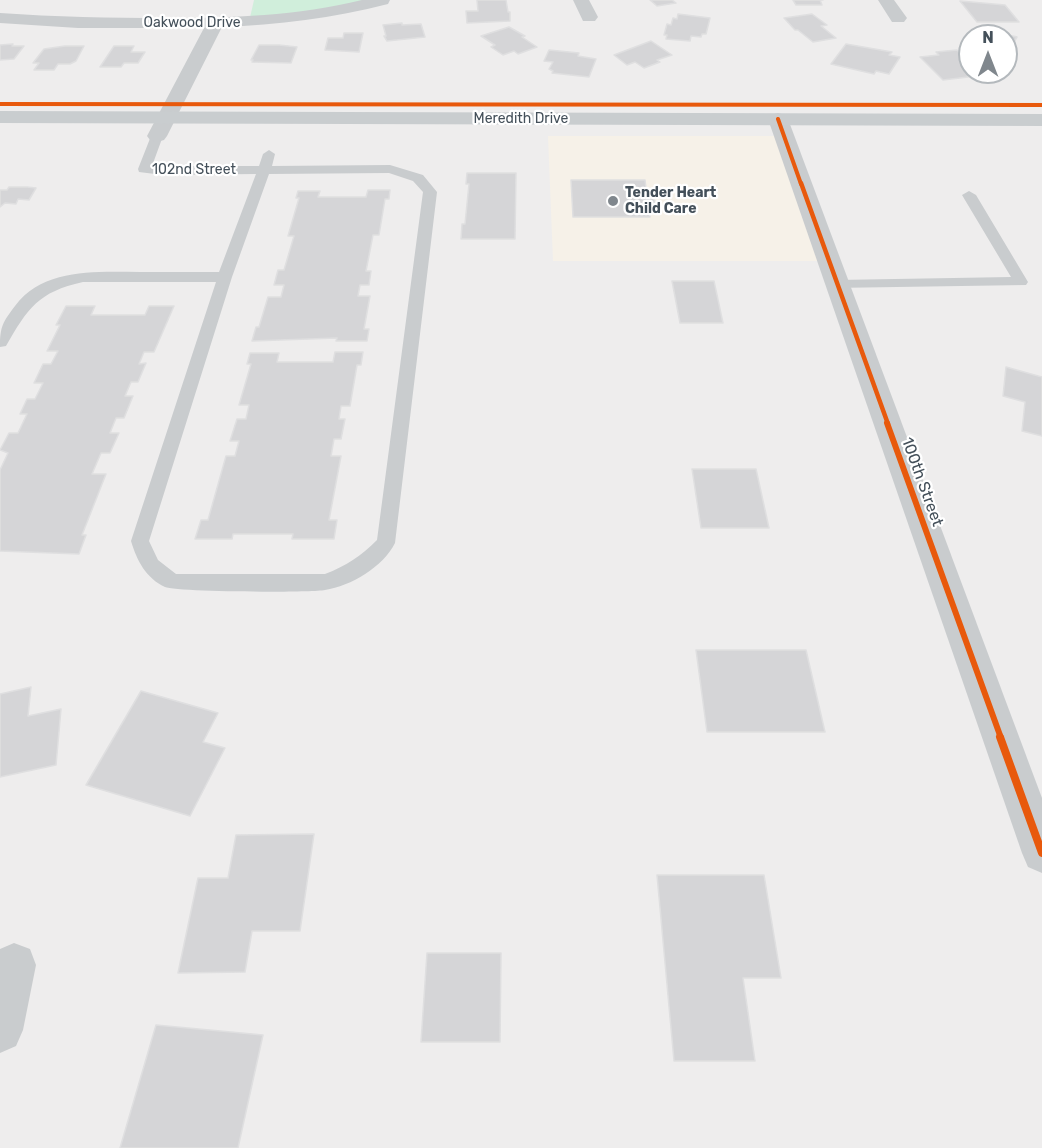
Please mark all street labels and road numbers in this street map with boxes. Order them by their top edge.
street label: Oakwood Drive [144,15,240,31]
street label: Meredith Drive [474,111,568,127]
street label: 102nd Street [152,162,236,178]
street label: 100th Street [897,435,947,529]

